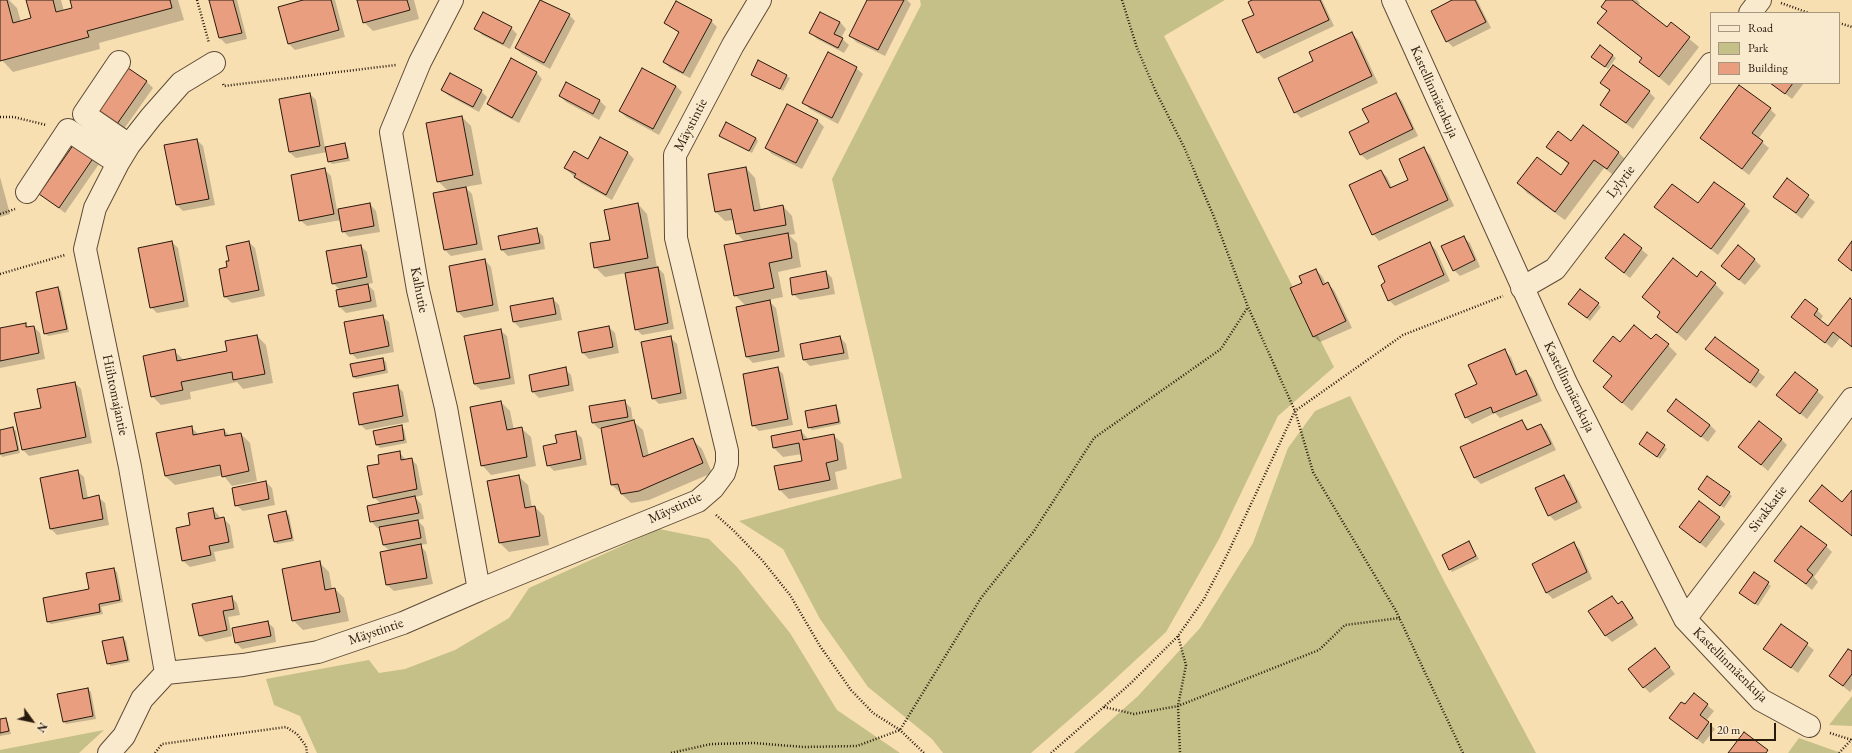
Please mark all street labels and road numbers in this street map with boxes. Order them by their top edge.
street label: Kastellinmäenkuja [1406,43,1462,141]
street label: Mäystintie [671,96,711,154]
street label: Lylytie [1603,162,1639,202]
street label: Kalhutie [406,266,432,314]
street label: Kastellinmäenkuja [1540,339,1598,435]
street label: Hiihtomajantie [98,353,132,437]
street label: Sivakkatie [1745,483,1791,535]
street label: Mäystintie [646,488,704,528]
street label: Mäystintie [346,615,406,649]
street label: Kastellinmäenkuja [1689,624,1771,706]

